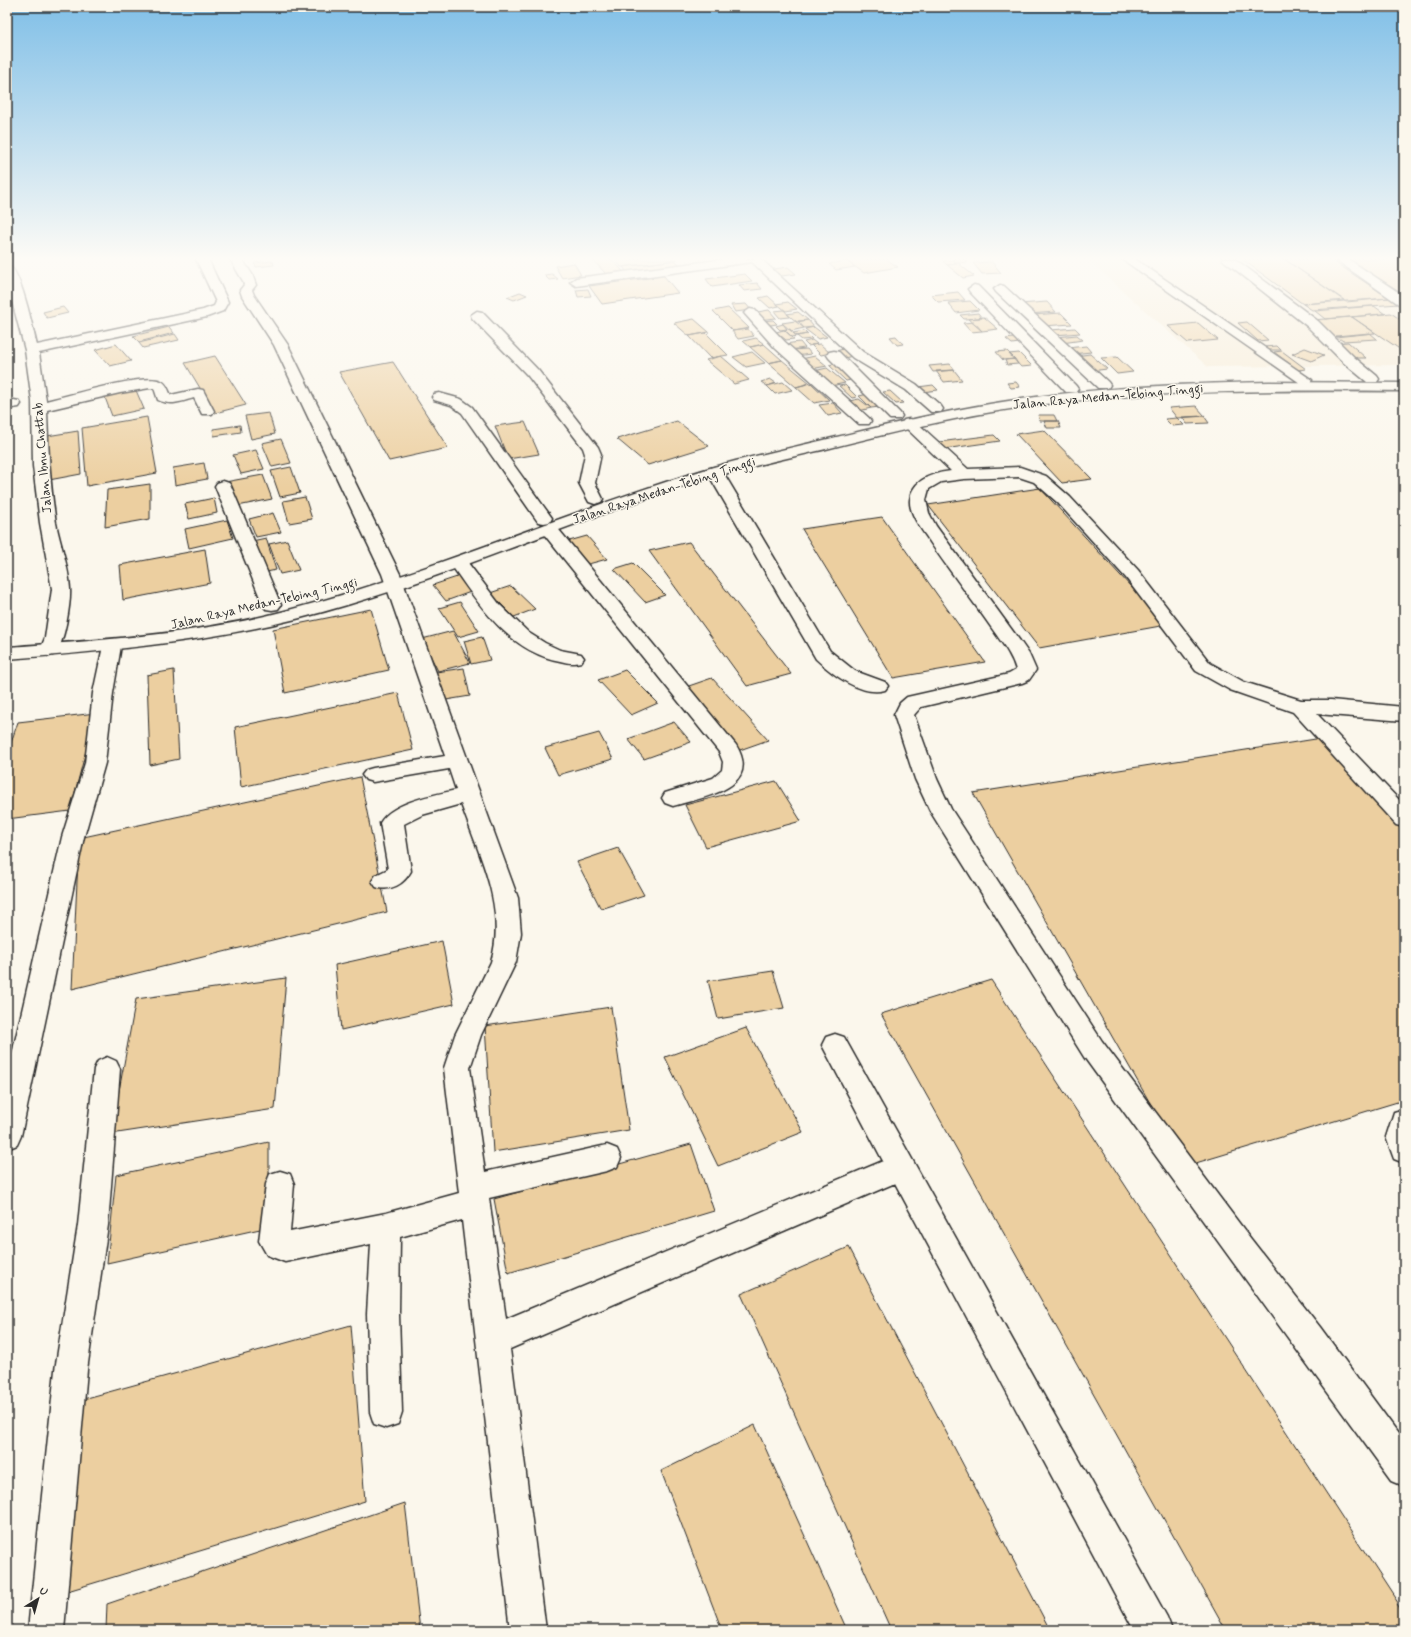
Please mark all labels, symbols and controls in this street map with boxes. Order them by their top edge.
street label: Jalan Raya Medan-Tebing Tinggi [1012,380,1204,416]
street label: Jalan Ibnu Chattab [30,402,56,514]
street label: Jalan Raya Medan-Tebing Tinggi [570,453,758,531]
street label: Jalan Raya Medan-Tebing Tinggi [169,574,360,636]
north arrow [18,1579,58,1619]
text: U [36,1584,50,1600]

